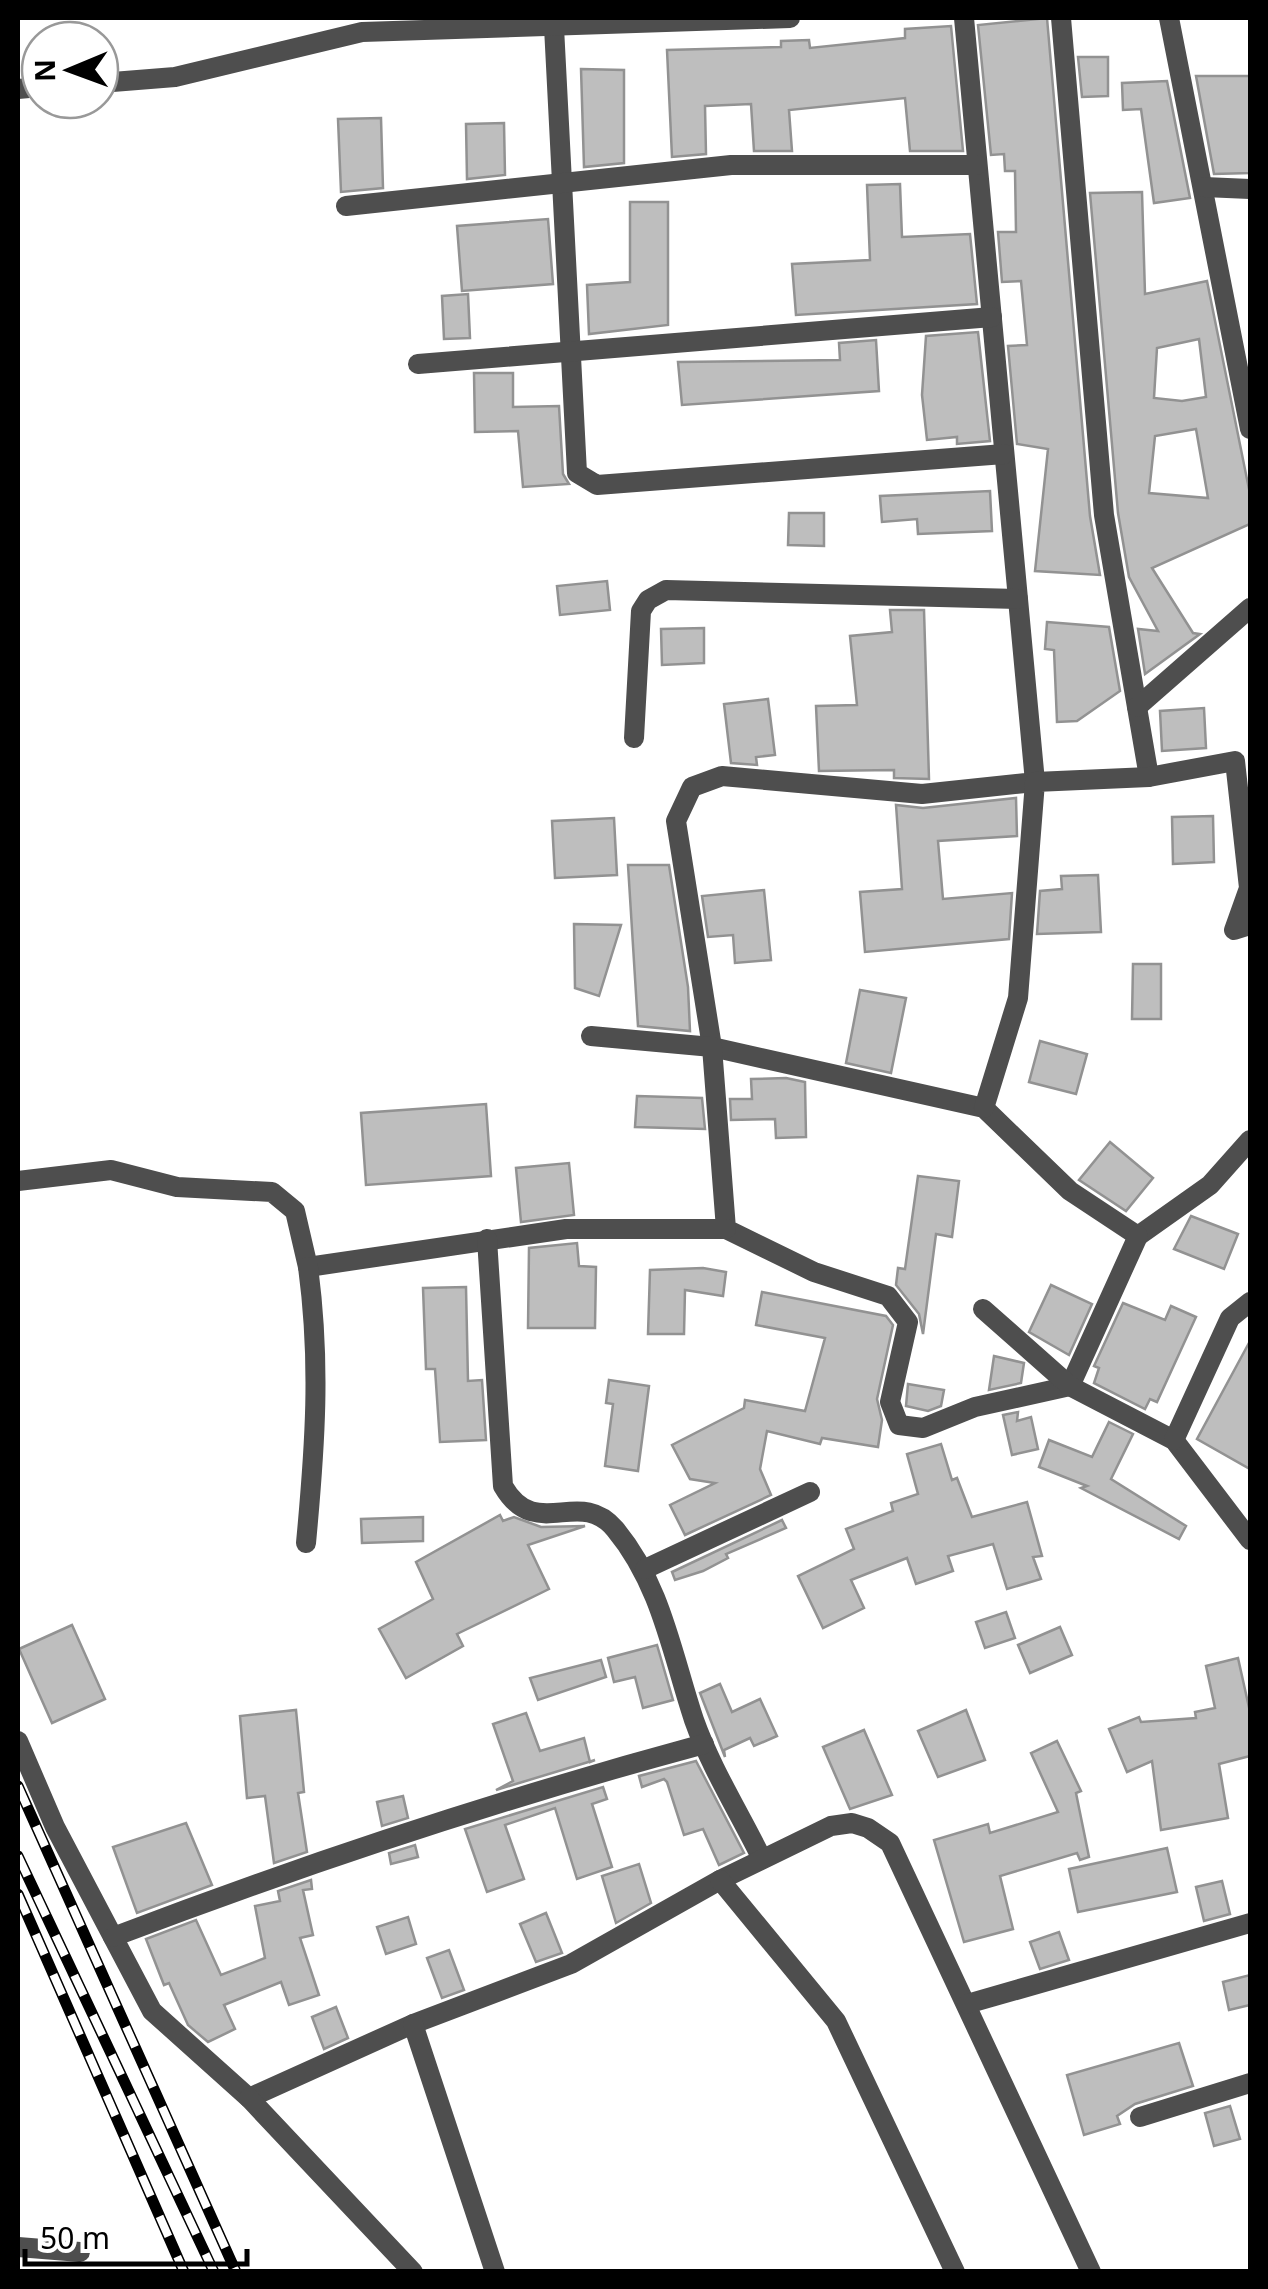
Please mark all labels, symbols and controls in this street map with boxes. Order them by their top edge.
north arrow [20,20,120,120]
text: N [25,59,63,82]
scale bar [25,2204,248,2266]
text: 50 m [40,2217,110,2258]

